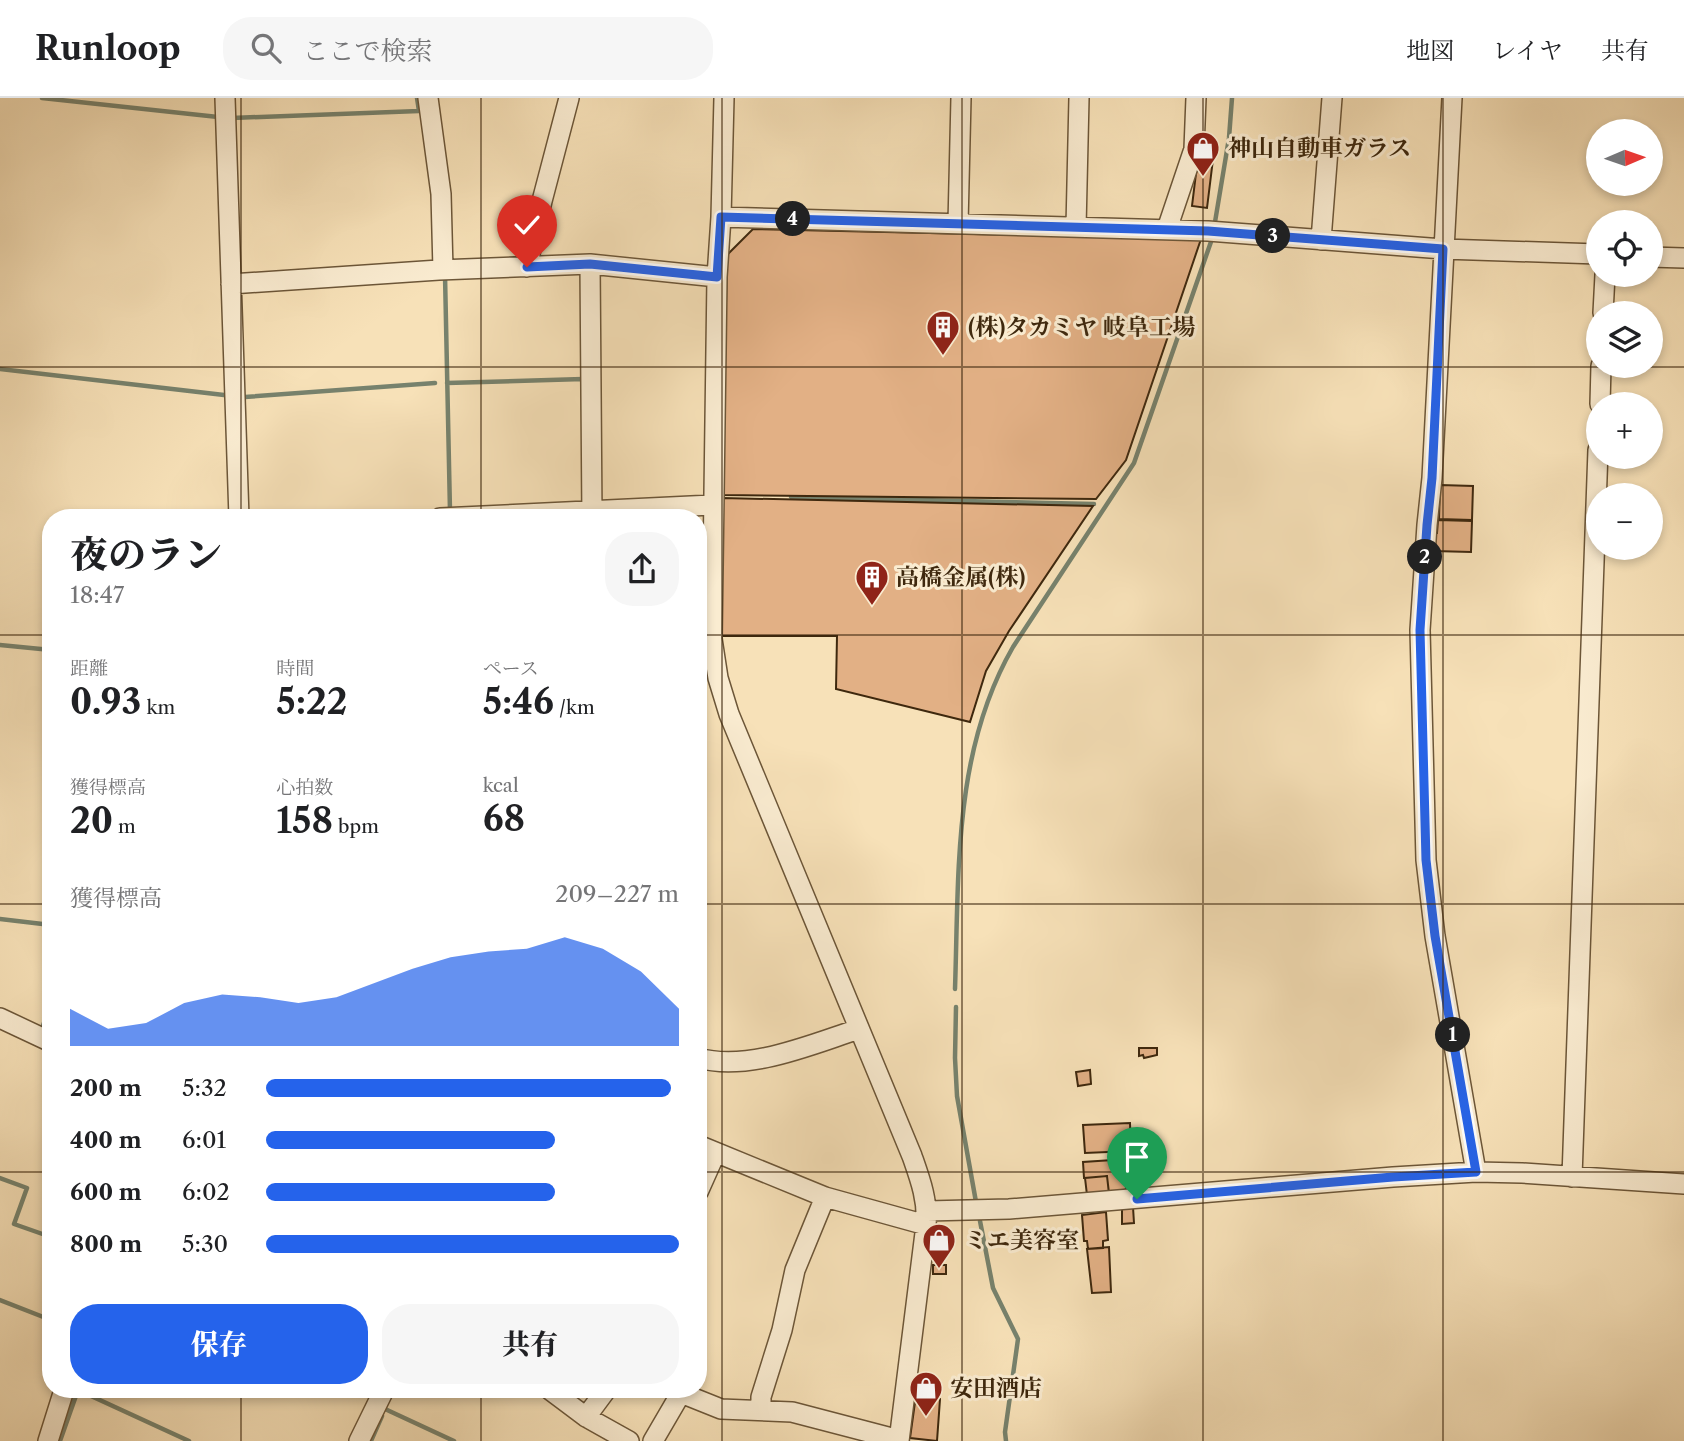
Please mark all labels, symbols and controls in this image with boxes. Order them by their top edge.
search box [223,17,713,80]
text: Runloop [35,28,181,69]
icon: search [247,29,285,67]
text: ここで検索 [303,35,433,67]
text: 地図 [1406,36,1454,65]
text: レイヤ [1492,36,1563,65]
text: 共有 [1601,36,1649,65]
north arrow [1586,119,1662,196]
map controls [1586,119,1663,560]
shop icon: 神山自動車ガラス [1184,129,1222,178]
place label: 神山自動車ガラス [1228,134,1411,162]
pin [497,195,557,267]
pin: 4 [776,202,810,236]
icon: check [508,206,546,244]
text: 4 [787,207,798,230]
button: locate [1586,210,1663,287]
pin: 3 [1256,218,1290,254]
text: 3 [1267,224,1278,247]
button: layers [1586,301,1663,378]
building icon: (株)タカミヤ 岐阜工場 [924,308,962,357]
place label: (株)タカミヤ 岐阜工場 [968,313,1195,341]
button: + [1586,392,1663,469]
button: − [1586,483,1663,560]
text: 夜のラン [70,531,222,578]
button: share [605,532,679,606]
pin: 2 [1408,540,1442,574]
text: 2 [1419,545,1430,568]
building icon: 高橋金属(株) [853,558,891,607]
place label: 高橋金属(株) [896,563,1025,591]
text: 18:47 [70,581,124,609]
text: 距離 [70,657,108,680]
text: 時間 [276,657,314,680]
text: ペース [483,657,539,680]
text: 0.93 [70,680,141,723]
text: 5:22 [276,680,347,723]
text: 5:46 [483,680,554,723]
text: km [141,696,175,719]
text: /km [554,696,595,719]
text: kcal [483,774,519,797]
text: 獲得標高 [70,776,146,799]
text: 心拍数 [276,776,333,799]
text: 68 [483,797,525,840]
text: 20 [70,799,113,842]
text: 158 [276,799,333,842]
text: m [113,815,136,838]
text: bpm [333,815,379,838]
text: 209–227 m [555,880,679,908]
text: 獲得標高 [70,884,162,912]
pin: 1 [1436,1018,1470,1052]
text: 1 [1448,1023,1457,1046]
text: 200 m [70,1074,142,1102]
text: 5:32 [182,1074,227,1102]
text: 400 m [70,1126,142,1154]
text: 6:01 [182,1126,226,1154]
pin [1107,1127,1167,1199]
icon: arrive [1118,1138,1156,1176]
text: 600 m [70,1178,142,1206]
text: 6:02 [182,1178,230,1206]
shop icon: ミエ美容室 [920,1221,958,1270]
place label: ミエ美容室 [964,1226,1079,1254]
text: 800 m [70,1230,142,1258]
text: 5:30 [182,1230,228,1258]
button: 保存 [70,1304,368,1384]
button: 共有 [382,1304,679,1384]
shop icon: 安田酒店 [907,1369,945,1418]
place label: 安田酒店 [950,1374,1042,1402]

